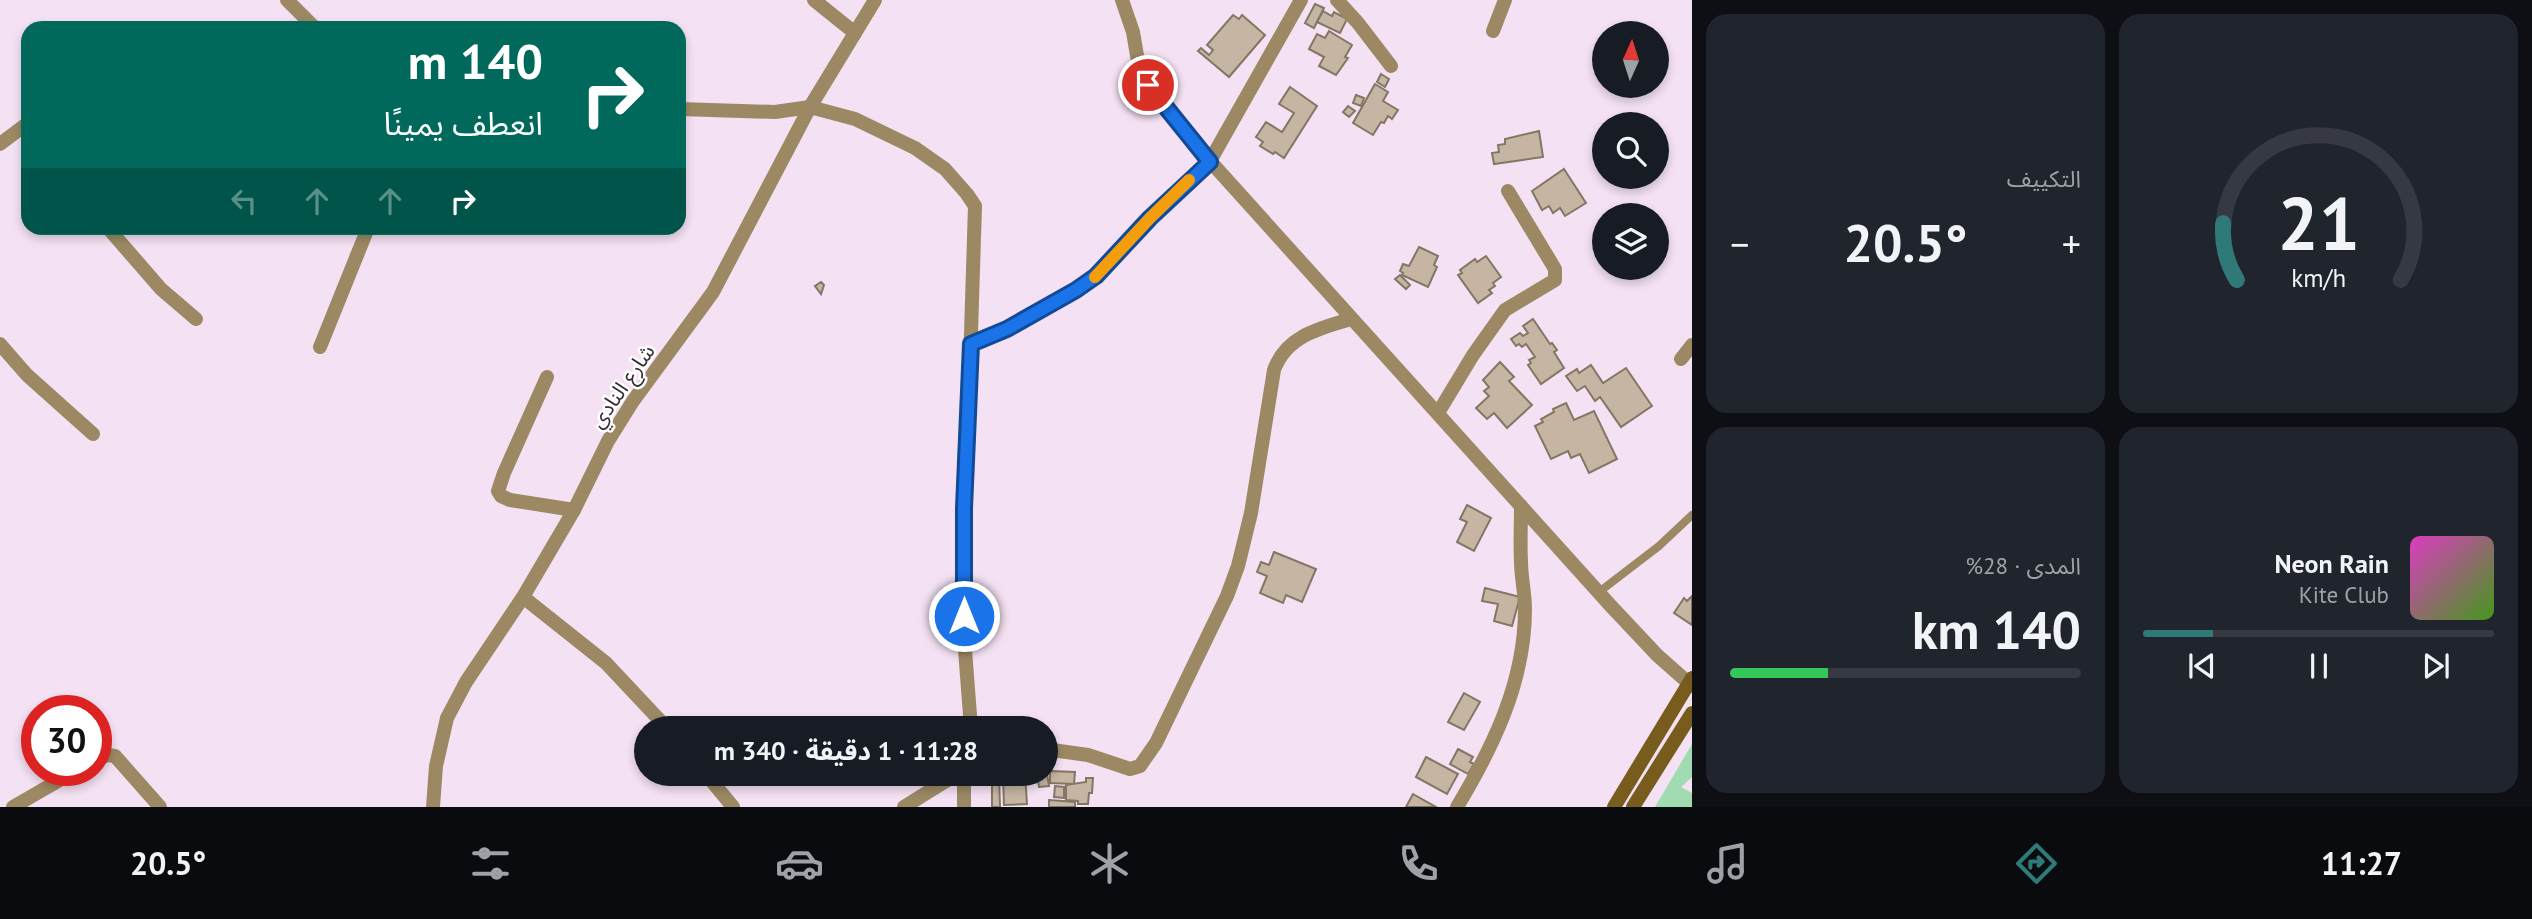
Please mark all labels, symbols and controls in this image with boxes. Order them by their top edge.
north arrow [1592,21,1670,98]
map controls [1592,21,1669,280]
text: 140 m [408,29,543,93]
icon: right [567,49,658,140]
pin [1118,55,1178,115]
icon: arrive [1129,66,1167,104]
text: انعطف يمينًا [383,102,543,144]
button: search [1592,112,1669,189]
text: التكييف [2007,164,2081,193]
text: 21 [2277,176,2360,270]
icon: left [225,182,263,220]
icon: ahead [298,182,336,220]
icon: ahead [371,182,409,220]
icon: right [444,182,482,220]
button: layers [1592,203,1669,280]
text: 20.5° [1844,209,1967,276]
text: − [1730,219,1749,268]
text: + [2062,219,2081,268]
text: km/h [2291,261,2346,293]
street label: شارع النادي [583,339,663,435]
text: Neon Rain [2274,547,2389,580]
text: المدى · 28% [1965,551,2081,580]
position arrow [927,579,1001,653]
text: Kite Club [2299,580,2389,609]
text: 140 km [1912,596,2081,663]
icon: previous [2183,647,2221,685]
icon: pause [2300,647,2338,685]
icon: next [2417,647,2455,685]
speed limit sign: 30 [21,695,112,786]
text: 11:28 · 1 دقيقة · 340 m [714,734,978,767]
icon: filters [466,839,515,888]
icon: car [775,839,824,888]
icon: climate [1085,839,1134,888]
icon: phone [1394,839,1443,888]
icon: music [1703,839,1752,888]
icon: directions [2012,839,2061,888]
text: 20.5° [130,842,206,884]
text: 11:27 [2321,842,2402,884]

